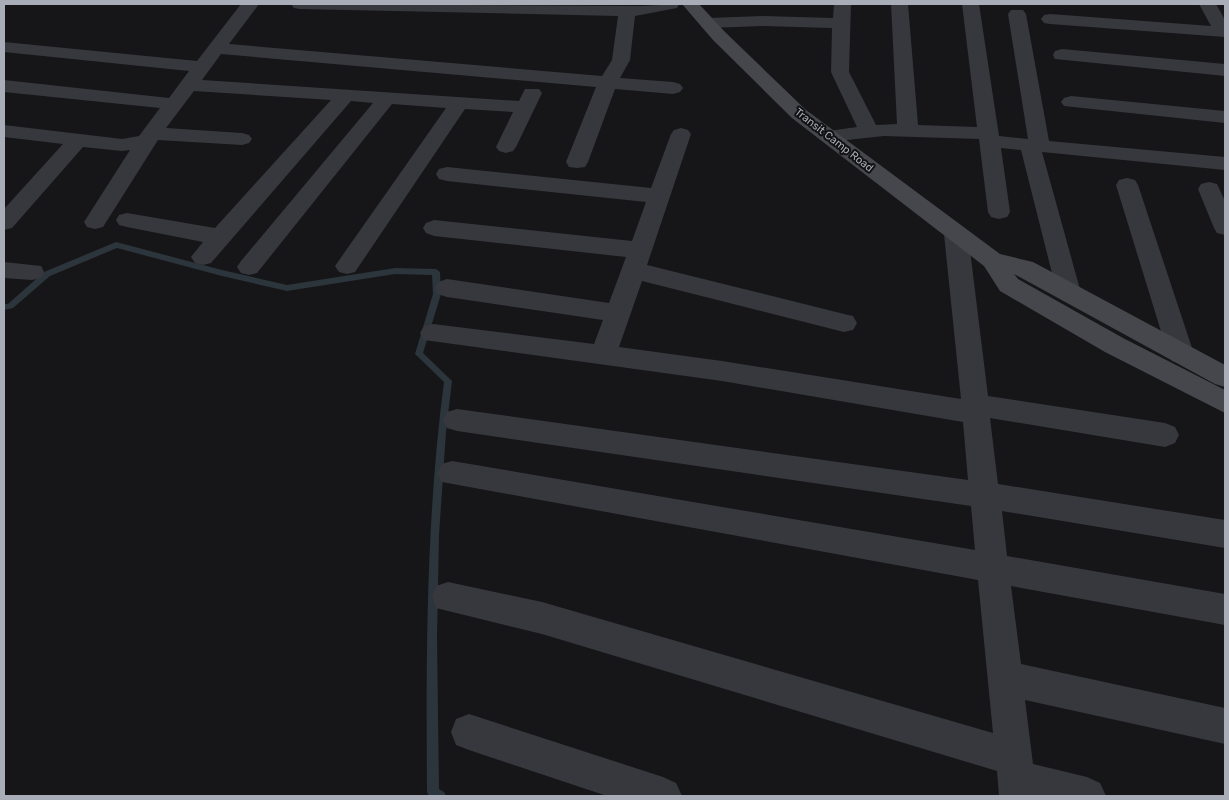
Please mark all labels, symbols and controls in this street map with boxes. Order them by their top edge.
street label: Transit Camp Road [792,105,876,175]

